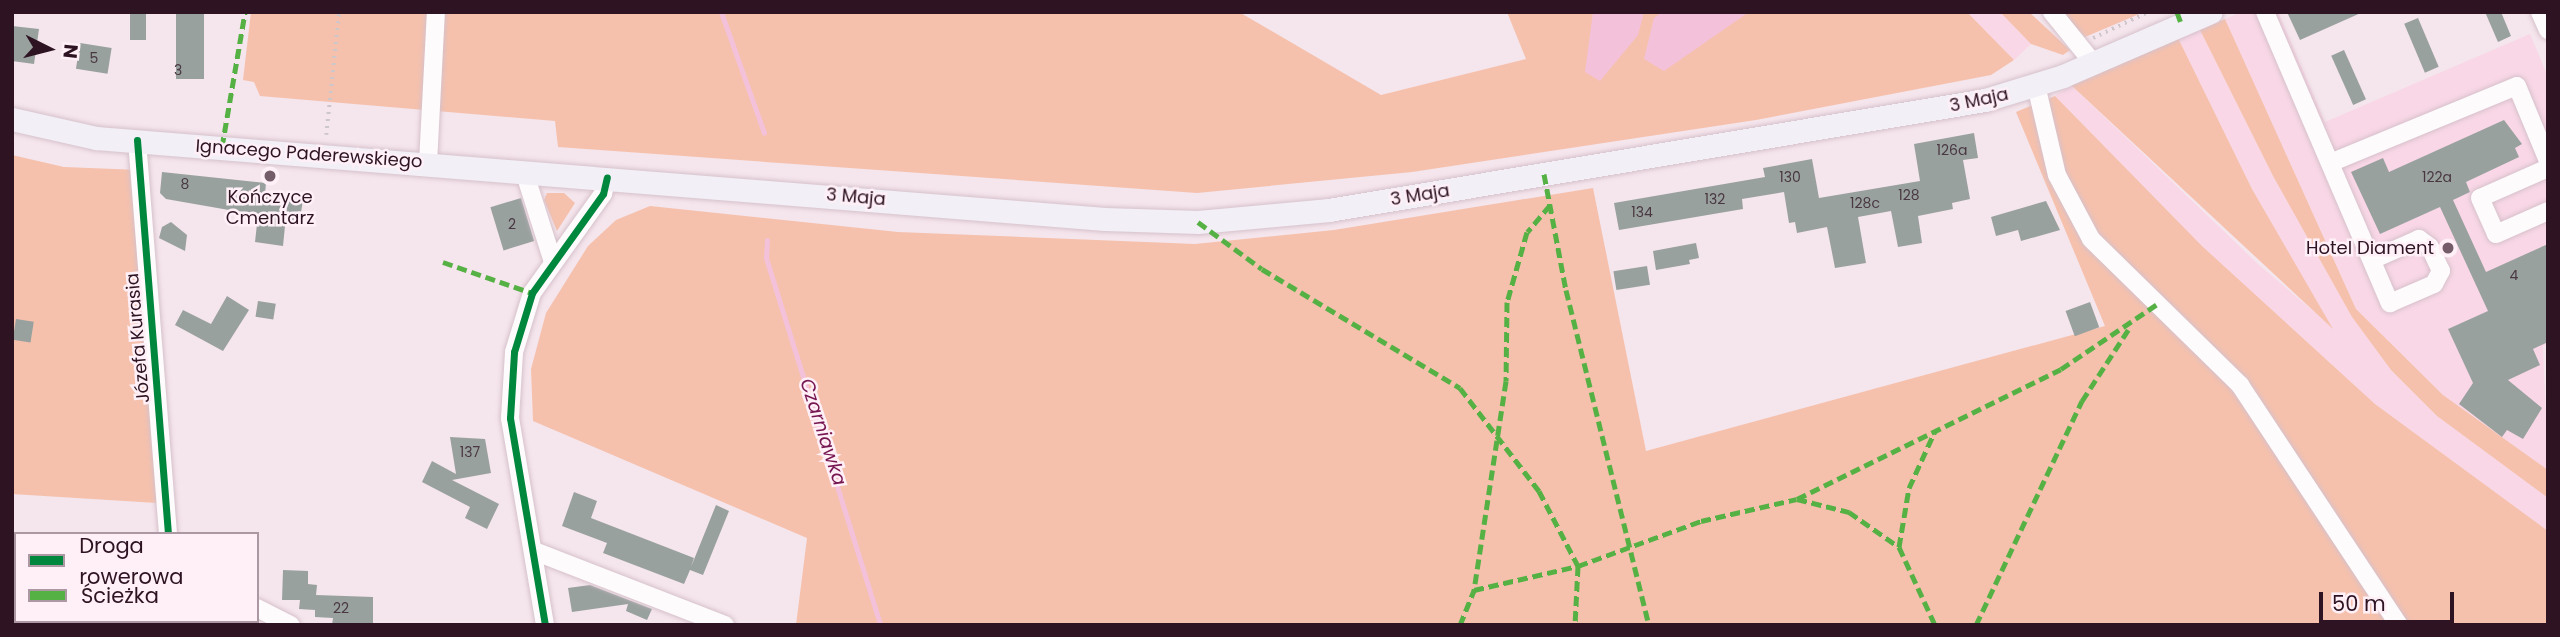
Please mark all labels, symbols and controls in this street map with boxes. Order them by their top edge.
north arrow [14,14,84,84]
text: N [56,43,85,60]
house number: 5 [90,50,98,66]
house number: 3 [174,62,182,78]
street label: 3 Maja [1948,83,2010,117]
street label: Ignacego Paderewskiego [195,135,423,173]
house number: 126a [1937,142,1967,158]
marker: Kończyce Cmentarz [262,168,278,184]
house number: 130 [1779,169,1801,185]
house number: 122a [2422,169,2452,185]
house number: 8 [181,176,189,192]
street label: 3 Maja [1389,180,1451,210]
street label: 3 Maja [825,184,887,210]
place label: Kończyce Cmentarz [226,187,314,230]
house number: 128 [1898,187,1920,203]
house number: 132 [1705,191,1725,207]
house number: 128c [1850,195,1880,211]
house number: 134 [1631,204,1653,220]
house number: 2 [508,216,516,232]
place label: Hotel Diament [2306,237,2434,259]
marker: Hotel Diament [2440,240,2456,256]
house number: 4 [2510,267,2518,283]
street label: Józefa Kurasia [122,272,154,404]
water label: Czarniawka [795,376,851,488]
house number: 137 [460,444,480,460]
text: Droga rowerowa [79,531,183,591]
legend [14,532,259,623]
scale bar [2322,578,2457,622]
text: Ścieżka [81,581,159,610]
text: 50 m [2332,589,2386,618]
house number: 22 [333,600,349,616]

